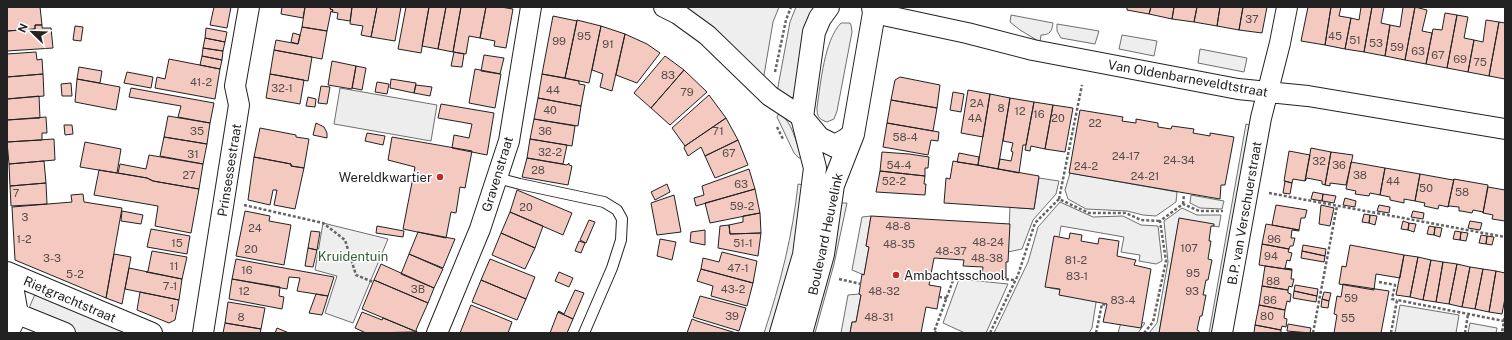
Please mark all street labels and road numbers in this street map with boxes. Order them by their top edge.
street label: Van Oldenbarneveldtstraat [1107,57,1269,100]
street label: Prinsessestraat [215,123,244,218]
street label: Gravenstraat [479,135,516,214]
street label: B.P. van Verschuerstraat [1224,140,1265,286]
street label: Boulevard Heuvelink [805,172,846,297]
street label: Rietgrachtstraat [21,273,118,326]

